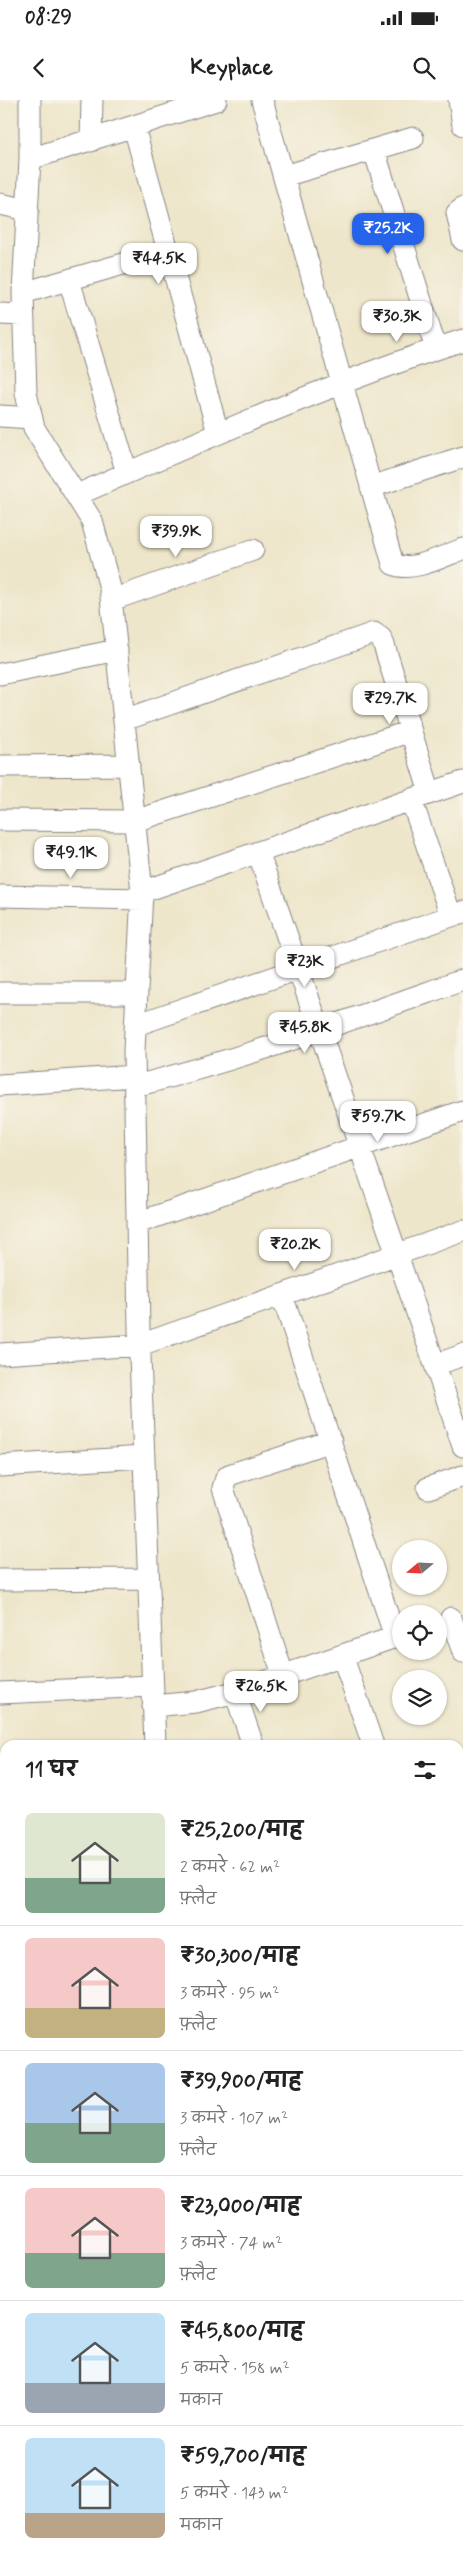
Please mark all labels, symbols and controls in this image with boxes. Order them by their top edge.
text: 08:29 [25,5,72,30]
icon: back [25,54,53,82]
text: Keyplace [190,54,273,82]
icon: search [410,54,438,82]
pin: ₹25.2K [347,212,429,255]
text: ₹25.2K [363,218,413,239]
pin: ₹44.5K [118,242,200,285]
text: ₹44.5K [132,248,186,269]
pin: ₹30.3K [356,300,438,343]
text: ₹30.3K [372,306,422,327]
pin: ₹39.9K [135,516,217,558]
text: ₹39.9K [151,521,201,542]
pin: ₹29.7K [349,682,431,725]
text: ₹29.7K [364,688,416,709]
pin: ₹49.1K [30,836,112,879]
text: ₹49.1K [45,842,97,863]
pin: ₹23K [275,946,335,988]
text: ₹23K [287,951,323,972]
pin: ₹45.8K [264,1012,346,1054]
text: ₹45.8K [279,1017,331,1038]
pin: ₹59.7K [337,1100,419,1143]
text: ₹59.7K [351,1106,405,1127]
pin: ₹20.2K [254,1228,336,1271]
text: ₹20.2K [270,1234,320,1255]
north arrow [392,1540,448,1595]
map controls [392,1540,447,1725]
button: locate [392,1605,447,1660]
pin: ₹26.5K [220,1670,302,1713]
button: layers [392,1670,447,1725]
text: ₹26.5K [235,1676,287,1697]
text: 11 घर [25,1756,77,1784]
icon: filters [411,1756,439,1784]
text: ₹25,200/माह [180,1816,303,1844]
icon: home [65,1833,125,1893]
text: 2 कमरे · 62 m² [180,1857,280,1878]
text: फ़्लैट [180,1889,216,1910]
text: ₹30,300/माह [180,1942,299,1970]
icon: home [65,1958,125,2018]
text: 3 कमरे · 95 m² [180,1983,279,2004]
text: फ़्लैट [180,2015,216,2036]
text: ₹39,900/माह [180,2067,302,2095]
icon: home [65,2083,125,2143]
text: 3 कमरे · 107 m² [180,2108,288,2129]
text: फ़्लैट [180,2140,216,2161]
text: ₹23,000/माह [180,2192,301,2220]
icon: home [65,2208,125,2268]
text: 3 कमरे · 74 m² [180,2233,282,2254]
text: फ़्लैट [180,2265,216,2286]
text: ₹45,800/माह [180,2317,304,2345]
icon: home [65,2333,125,2393]
text: 5 कमरे · 158 m² [180,2358,290,2379]
text: मकान [180,2390,222,2411]
text: ₹59,700/माह [180,2442,306,2470]
icon: home [65,2458,125,2518]
text: 5 कमरे · 143 m² [180,2483,289,2504]
text: मकान [180,2515,222,2536]

